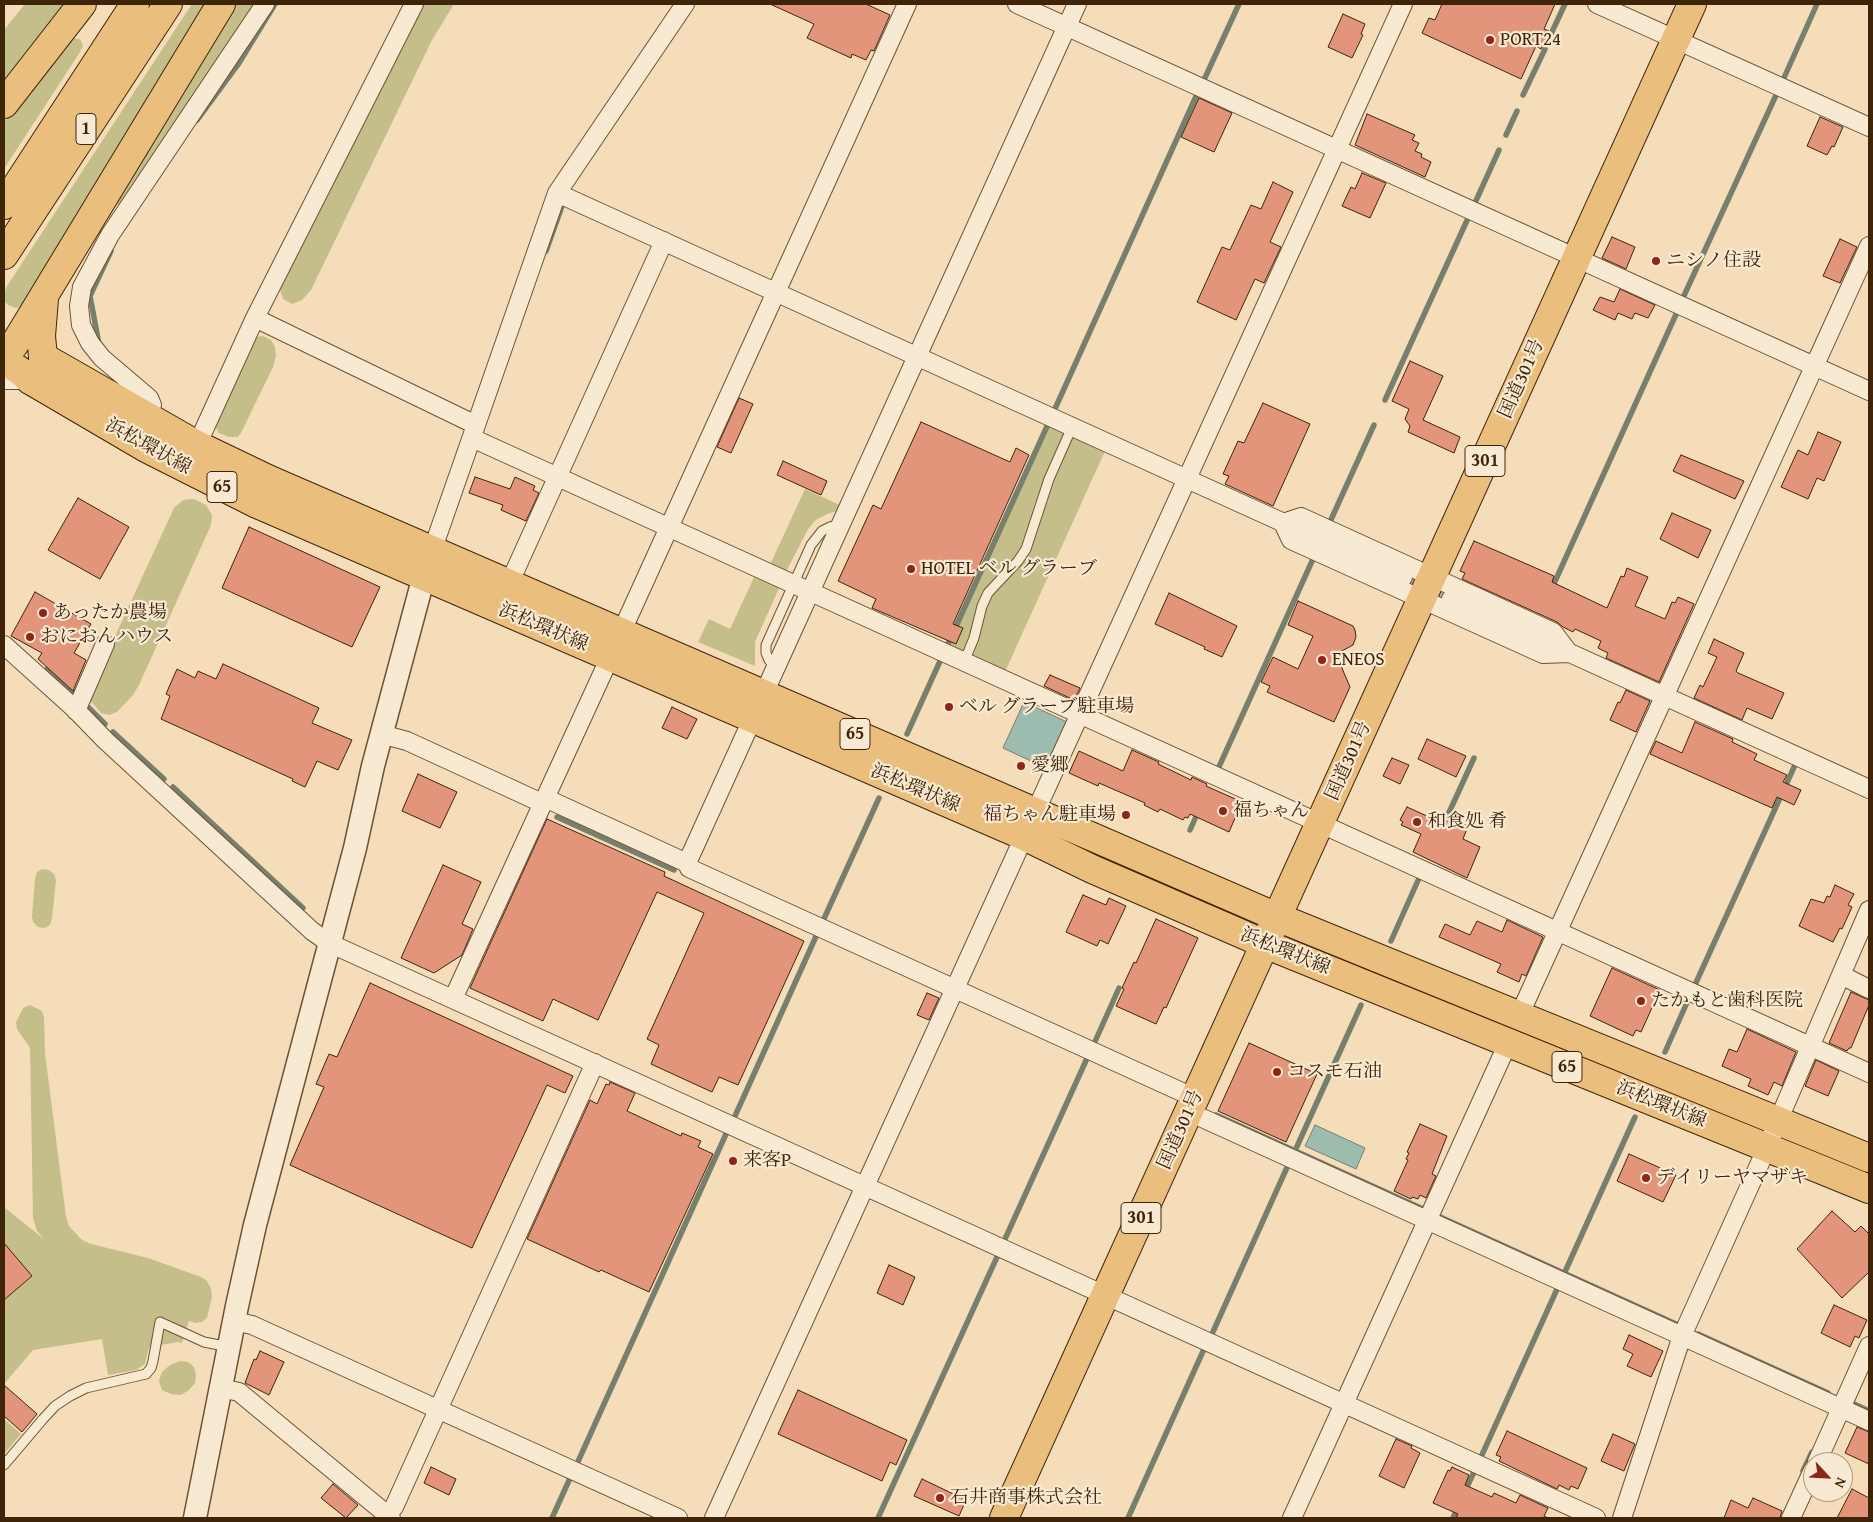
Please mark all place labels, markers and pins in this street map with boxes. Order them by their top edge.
place label: PORT24 [1500,29,1561,51]
marker: PORT24 [1484,34,1496,46]
place label: ニシノ住設 [1666,250,1761,272]
marker: ニシノ住設 [1650,255,1662,267]
place label: HOTEL ベル グラーブ [921,558,1097,580]
marker: HOTEL ベル グラーブ [905,563,917,575]
place label: あったか農場 [53,602,167,624]
marker: あったか農場 [37,607,49,619]
place label: おにおんハウス [40,626,173,648]
marker: おにおんハウス [24,631,36,643]
place label: ENEOS [1332,649,1384,671]
marker: ENEOS [1316,654,1328,666]
place label: ベル グラーブ駐車場 [959,696,1134,718]
marker: ベル グラーブ駐車場 [943,701,955,713]
place label: 愛郷 [1031,755,1069,777]
marker: 愛郷 [1015,760,1027,772]
place label: 福ちゃん [1233,800,1309,822]
place label: 福ちゃん駐車場 [983,804,1116,826]
marker: 福ちゃん [1217,805,1229,817]
marker: 福ちゃん駐車場 [1120,809,1132,821]
place label: 和食処 肴 [1427,811,1507,833]
marker: 和食処 肴 [1411,816,1423,828]
place label: たかもと歯科医院 [1651,990,1803,1012]
marker: たかもと歯科医院 [1635,995,1647,1007]
place label: コスモ石油 [1287,1061,1382,1083]
marker: コスモ石油 [1271,1066,1283,1078]
place label: 来客P [743,1150,791,1172]
marker: 来客P [727,1155,739,1167]
place label: デイリーヤマザキ [1656,1167,1808,1189]
marker: デイリーヤマザキ [1640,1172,1652,1184]
place label: 石井商事株式会社 [950,1487,1102,1509]
marker: 石井商事株式会社 [934,1492,946,1504]

